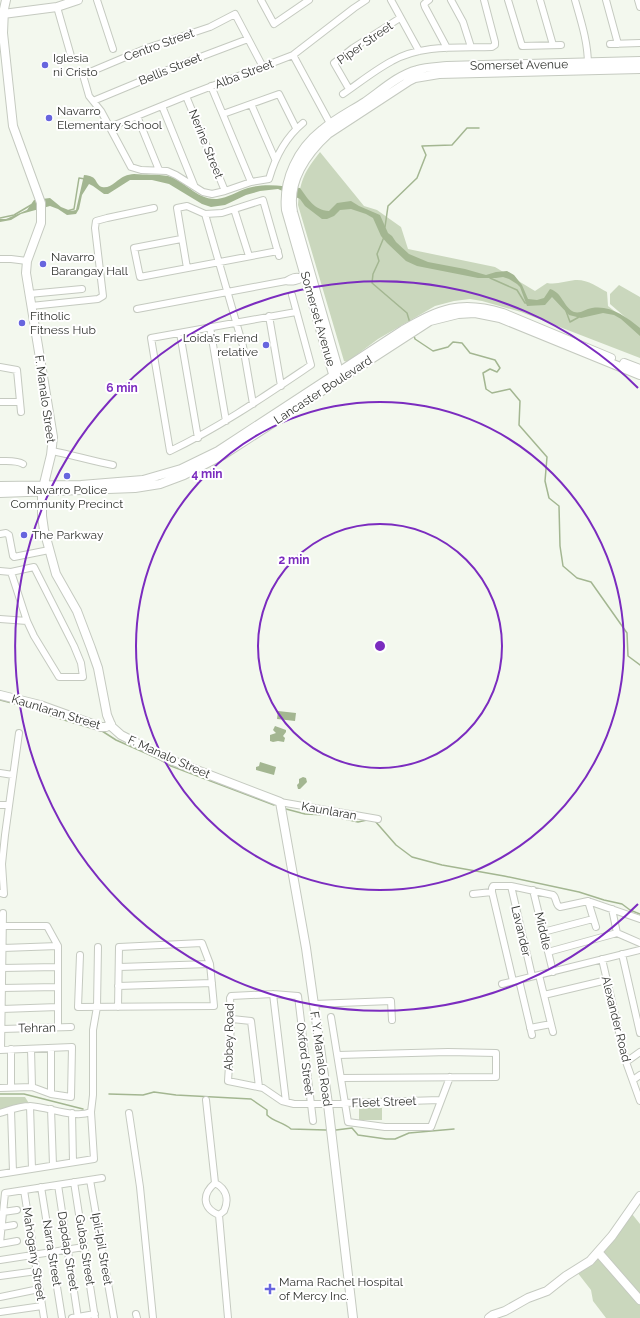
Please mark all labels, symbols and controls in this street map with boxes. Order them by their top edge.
street label: Piper Street [334,19,396,67]
street label: Centro Street [122,26,196,64]
street label: Bellis Street [137,50,203,88]
place label: Iglesia ni Cristo [53,51,98,79]
street label: Alba Street [213,56,275,92]
street label: Somerset Avenue [470,57,568,73]
marker: Iglesia ni Cristo [40,60,50,70]
place label: Navarro Elementary School [57,104,163,132]
street label: Nerine Street [186,107,226,181]
marker: Navarro Elementary School [44,113,54,123]
place label: Navarro Barangay Hall [51,250,129,278]
marker: Navarro Barangay Hall [38,259,48,269]
street label: Somerset Avenue [298,270,338,368]
place label: Fitholic Fitness Hub [30,309,96,337]
marker: Fitholic Fitness Hub [17,318,27,328]
place label: Loida’s Friend relative [183,331,258,359]
marker: Loida’s Friend relative [261,340,271,350]
street label: Lancaster Boulevard [271,353,375,427]
street label: F. Manalo Street [32,354,58,444]
text: 6 min [106,381,138,395]
text: 4 min [191,467,223,481]
marker: Navarro Police Community Precinct [62,471,72,481]
place label: Navarro Police Community Precinct [11,483,123,511]
place label: The Parkway [32,528,104,542]
marker: The Parkway [19,530,29,540]
text: 2 min [278,553,310,567]
centre of rings [373,639,387,653]
street label: Kaunlaran Street [10,692,102,732]
street label: F. Manalo Street [126,733,212,781]
street label: Kaunlaran [300,799,358,823]
street label: Lavander [508,904,534,959]
street label: Middle [532,911,554,951]
street label: Alexander Road [599,975,633,1063]
street label: Abbey Road [221,1003,237,1071]
street label: F. Y. Manalo Road [307,1011,335,1107]
street label: Tehran [18,1021,56,1035]
street label: Oxford Street [294,1022,316,1096]
street label: Fleet Street [351,1094,417,1110]
street label: Mahogany Street [20,1206,48,1302]
street label: Dapdap Street [55,1210,81,1292]
street label: Ipil-Ipil Street [89,1212,115,1286]
street label: Gubas Street [72,1213,98,1287]
street label: Narra Street [40,1219,64,1287]
place label: Mama Rachel Hospital of Mercy Inc. [279,1275,404,1303]
marker: Mama Rachel Hospital of Mercy Inc. [264,1283,276,1295]

